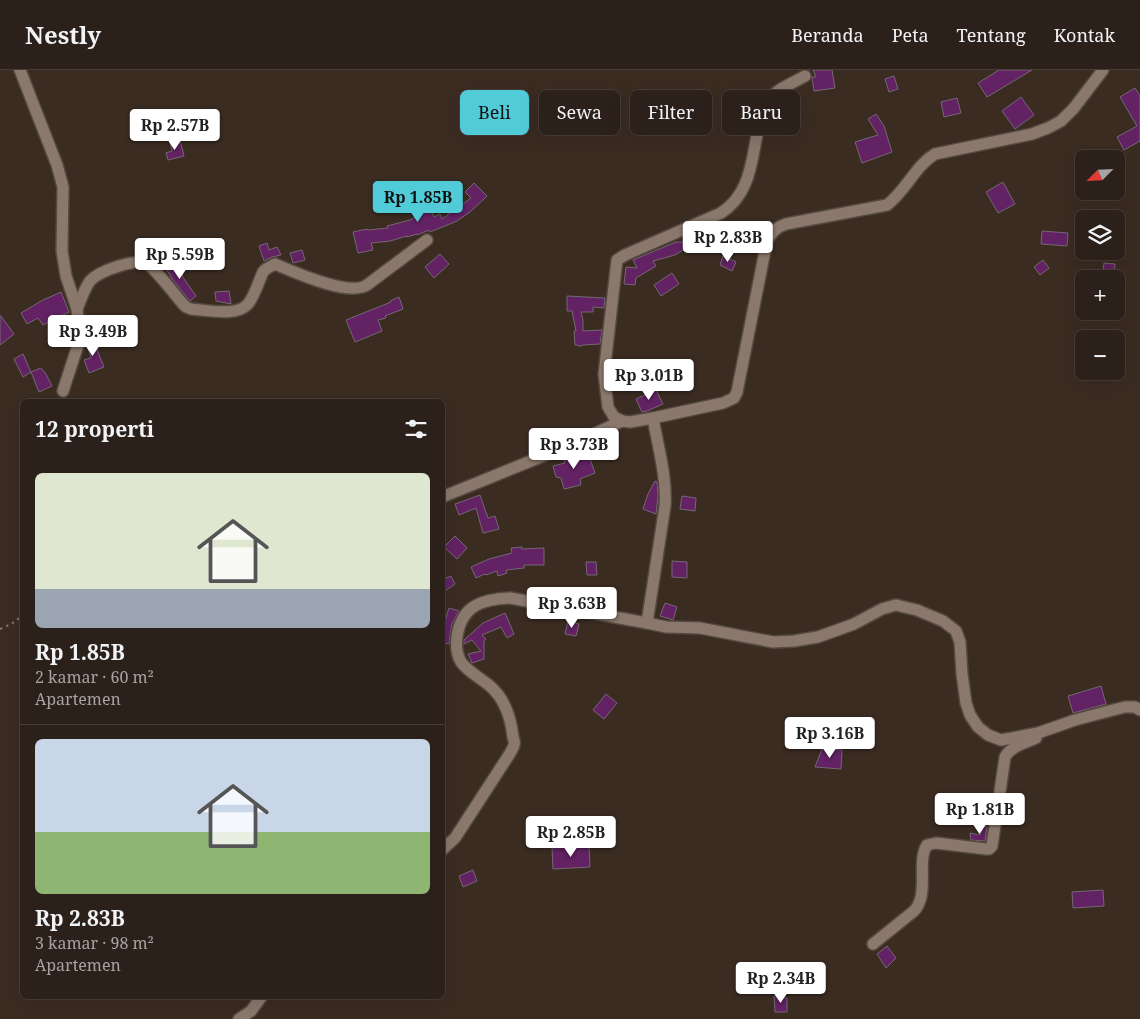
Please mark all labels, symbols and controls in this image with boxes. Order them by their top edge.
text: Nestly [25,18,101,51]
text: Beranda [791,23,864,47]
text: Peta [892,23,929,47]
text: Tentang [957,23,1026,47]
text: Kontak [1054,23,1115,47]
chip: Beli [460,90,529,135]
chip: Sewa [539,90,620,135]
chip: Filter [630,90,712,135]
chip: Baru [722,90,800,135]
pin: Rp 2.57B [123,108,227,151]
text: Rp 2.57B [141,114,209,136]
north arrow [1075,150,1125,200]
map controls [1075,150,1125,380]
pin: Rp 1.85B [366,180,470,223]
text: Rp 1.85B [384,186,452,208]
button: layers [1075,210,1125,260]
pin: Rp 2.83B [676,220,780,263]
text: Rp 2.83B [694,226,762,248]
pin: Rp 5.59B [128,238,232,280]
text: Rp 5.59B [146,243,214,265]
button: + [1075,270,1125,320]
pin: Rp 3.49B [41,314,145,357]
text: Rp 3.49B [59,320,127,342]
button: − [1075,330,1125,380]
pin: Rp 3.01B [597,358,701,401]
text: Rp 3.01B [615,364,683,386]
text: 12 properti [35,415,154,443]
icon: filters [402,415,430,443]
pin: Rp 3.73B [522,428,626,470]
text: Rp 3.73B [540,433,608,455]
icon: home [188,506,278,596]
pin: Rp 3.63B [520,586,624,629]
text: Rp 3.63B [538,592,606,614]
text: Rp 1.85B [35,638,125,666]
text: 2 kamar · 60 m² [35,666,154,688]
text: Apartemen [35,688,121,710]
pin: Rp 3.16B [778,716,882,759]
text: Rp 3.16B [796,722,864,744]
icon: home [188,771,278,861]
pin: Rp 1.81B [928,792,1032,835]
text: Rp 1.81B [946,798,1014,820]
pin: Rp 2.85B [519,816,623,858]
text: Rp 2.85B [537,821,605,843]
text: Rp 2.83B [35,904,125,932]
text: 3 kamar · 98 m² [35,932,154,954]
text: Apartemen [35,954,121,976]
pin: Rp 2.34B [729,962,833,1004]
text: Rp 2.34B [747,967,815,989]

